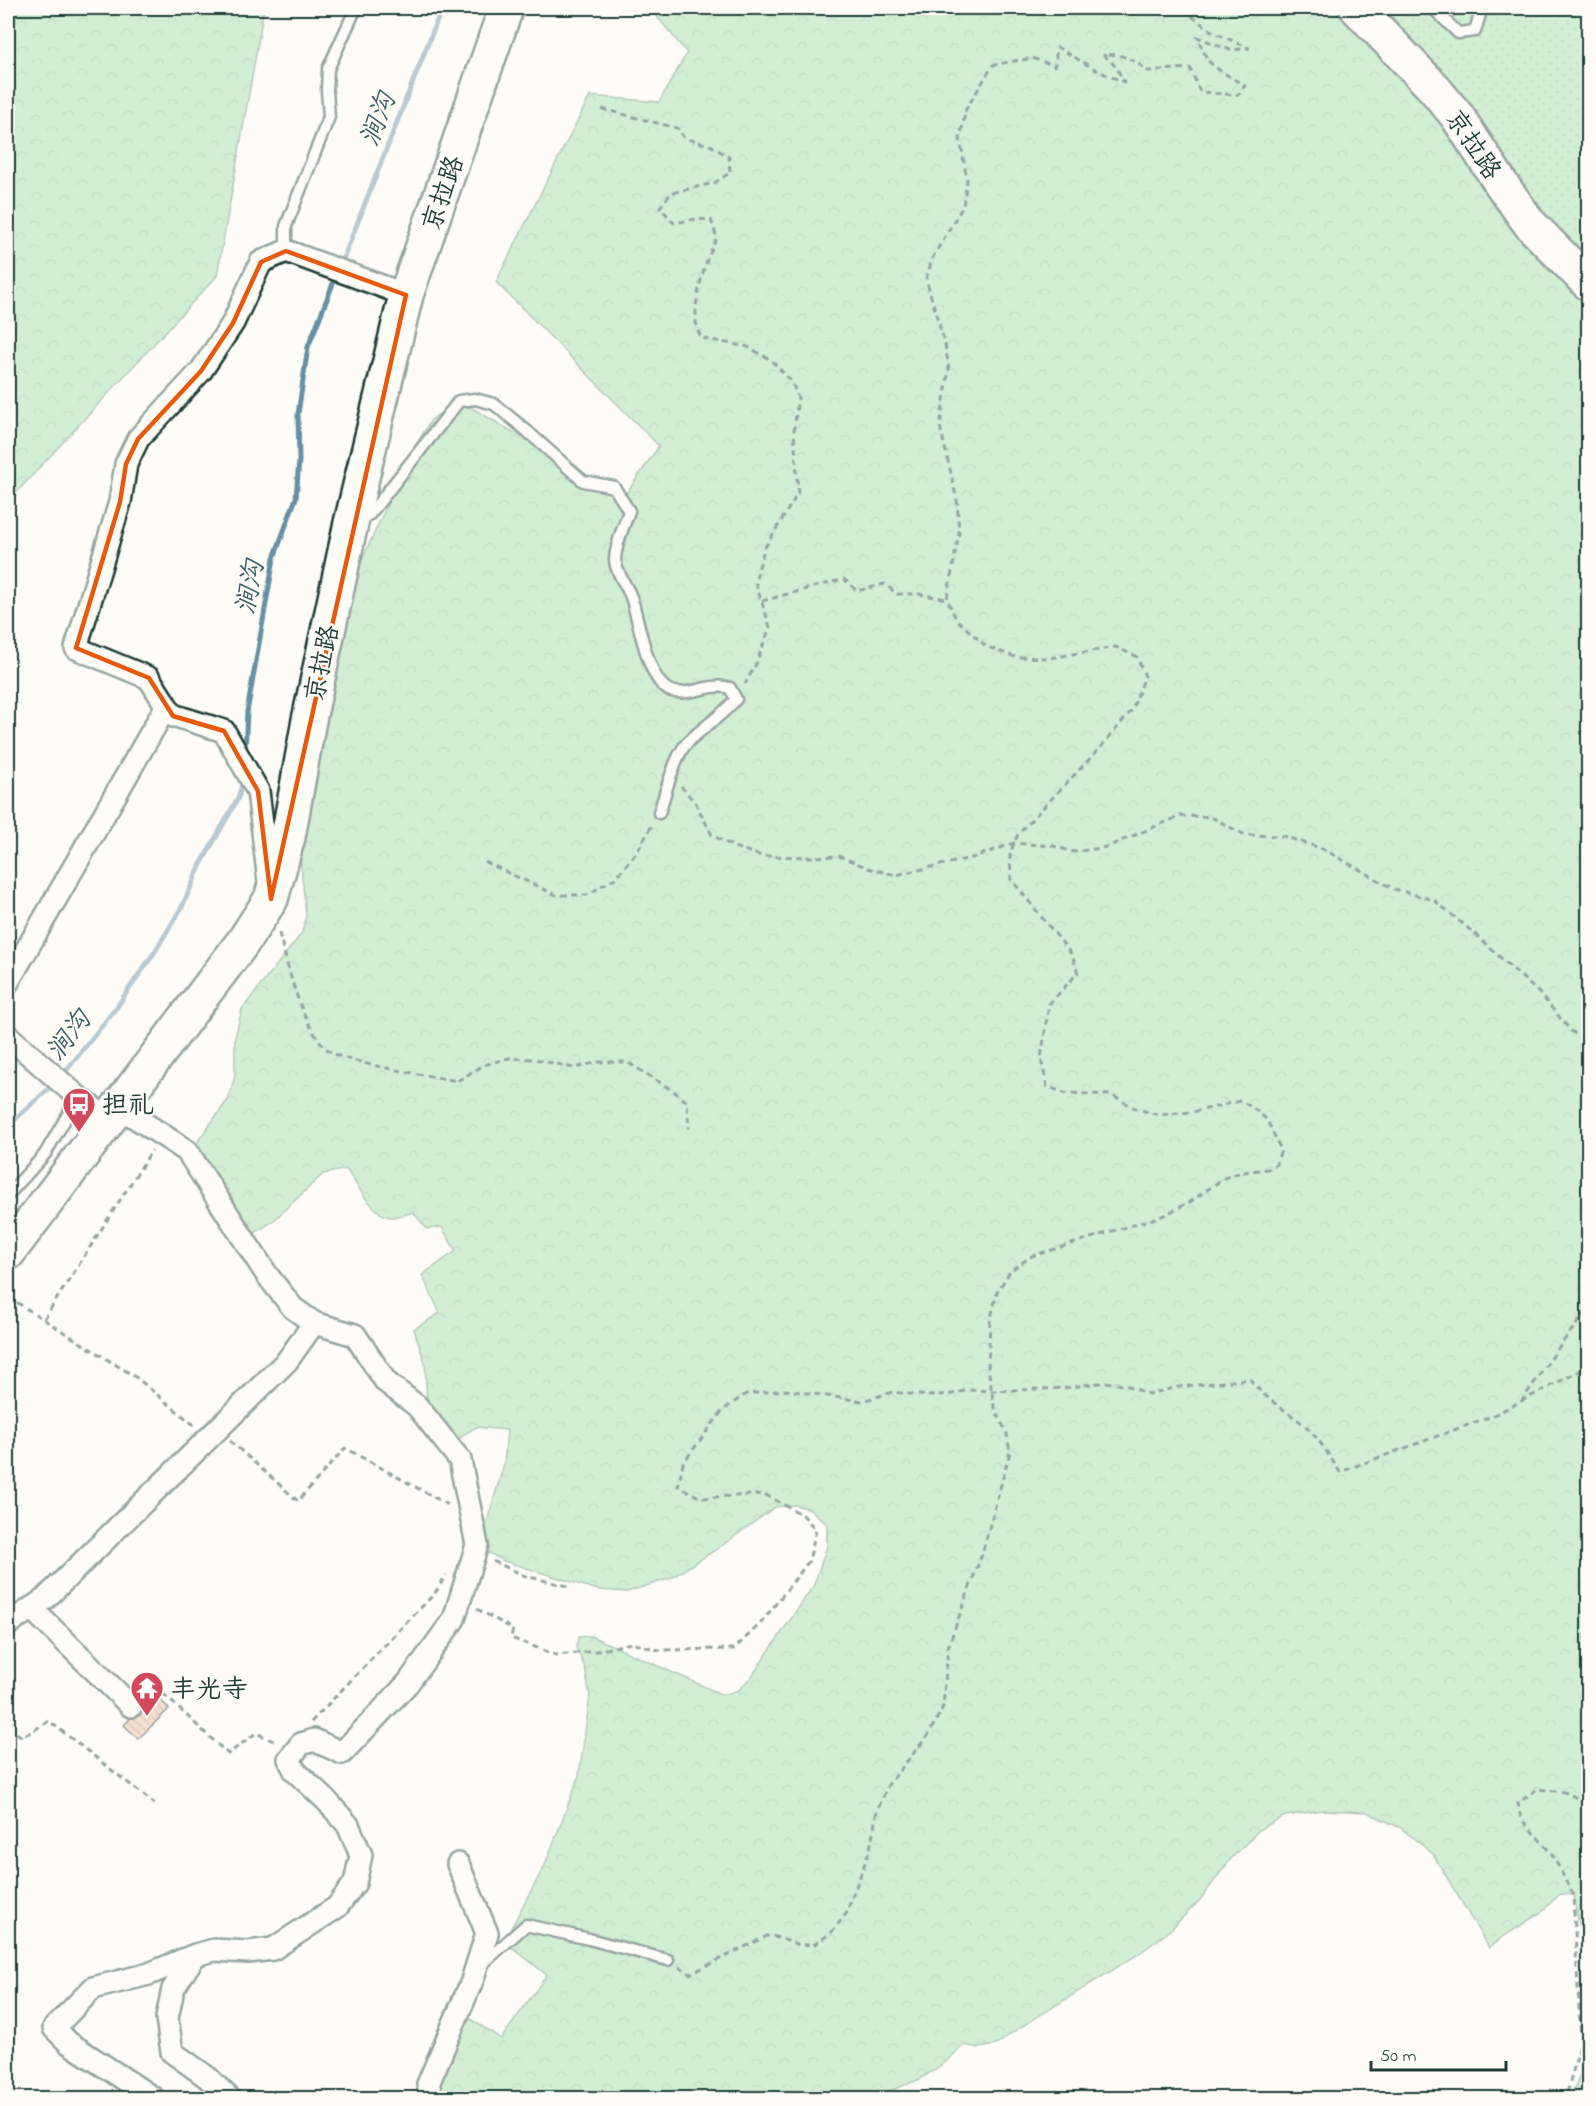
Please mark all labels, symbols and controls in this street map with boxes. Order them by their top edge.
water label: 涧沟 [351,86,408,152]
street label: 京拉路 [1434,103,1509,189]
street label: 京拉路 [414,151,476,237]
water label: 涧沟 [227,555,276,618]
street label: 京拉路 [297,622,351,706]
water label: 涧沟 [38,1002,103,1070]
bus stop icon: 担礼 [61,1086,97,1133]
place label: 担礼 [102,1088,154,1126]
temple icon: 丰光寺 [129,1670,165,1717]
place label: 丰光寺 [170,1672,248,1710]
scale bar [1371,2034,1506,2072]
text: 50 m [1380,2044,1417,2070]

